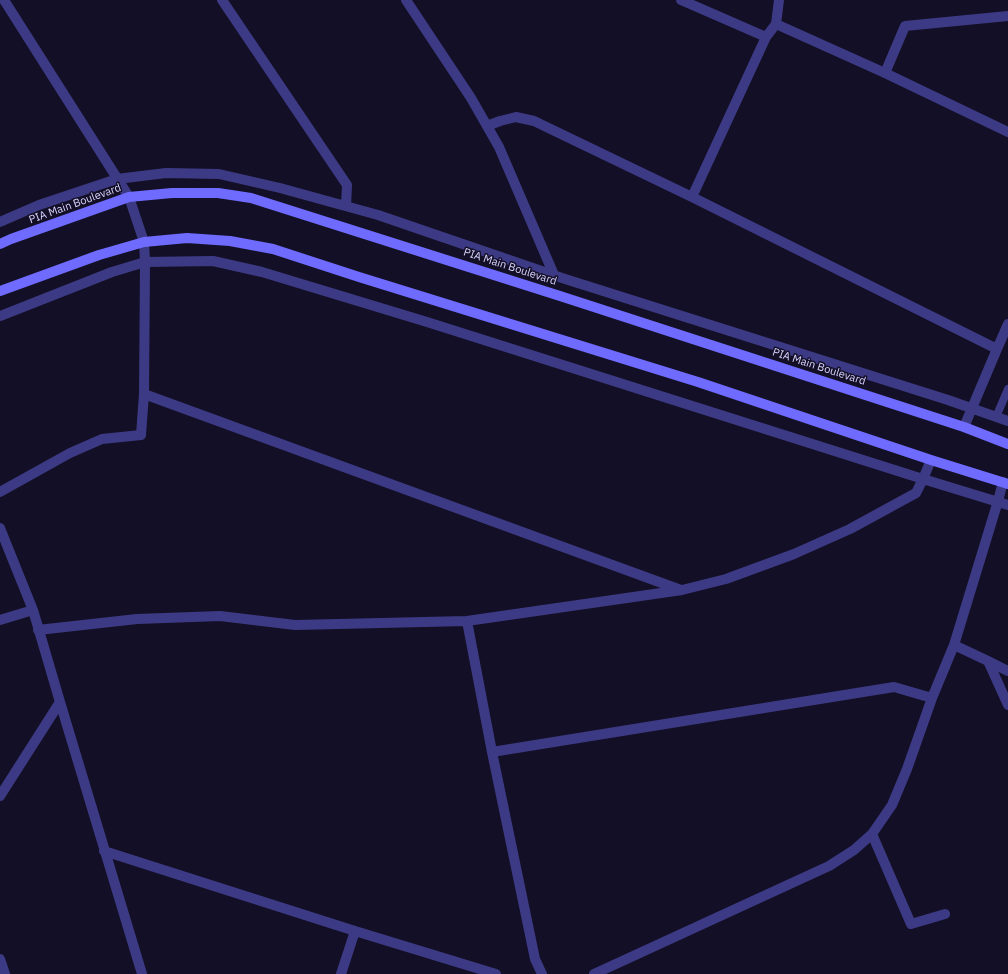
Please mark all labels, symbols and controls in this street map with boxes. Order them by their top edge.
street label: PIA Main Boulevard [27,181,123,227]
street label: PIA Main Boulevard [462,246,558,288]
street label: PIA Main Boulevard [771,346,867,388]

